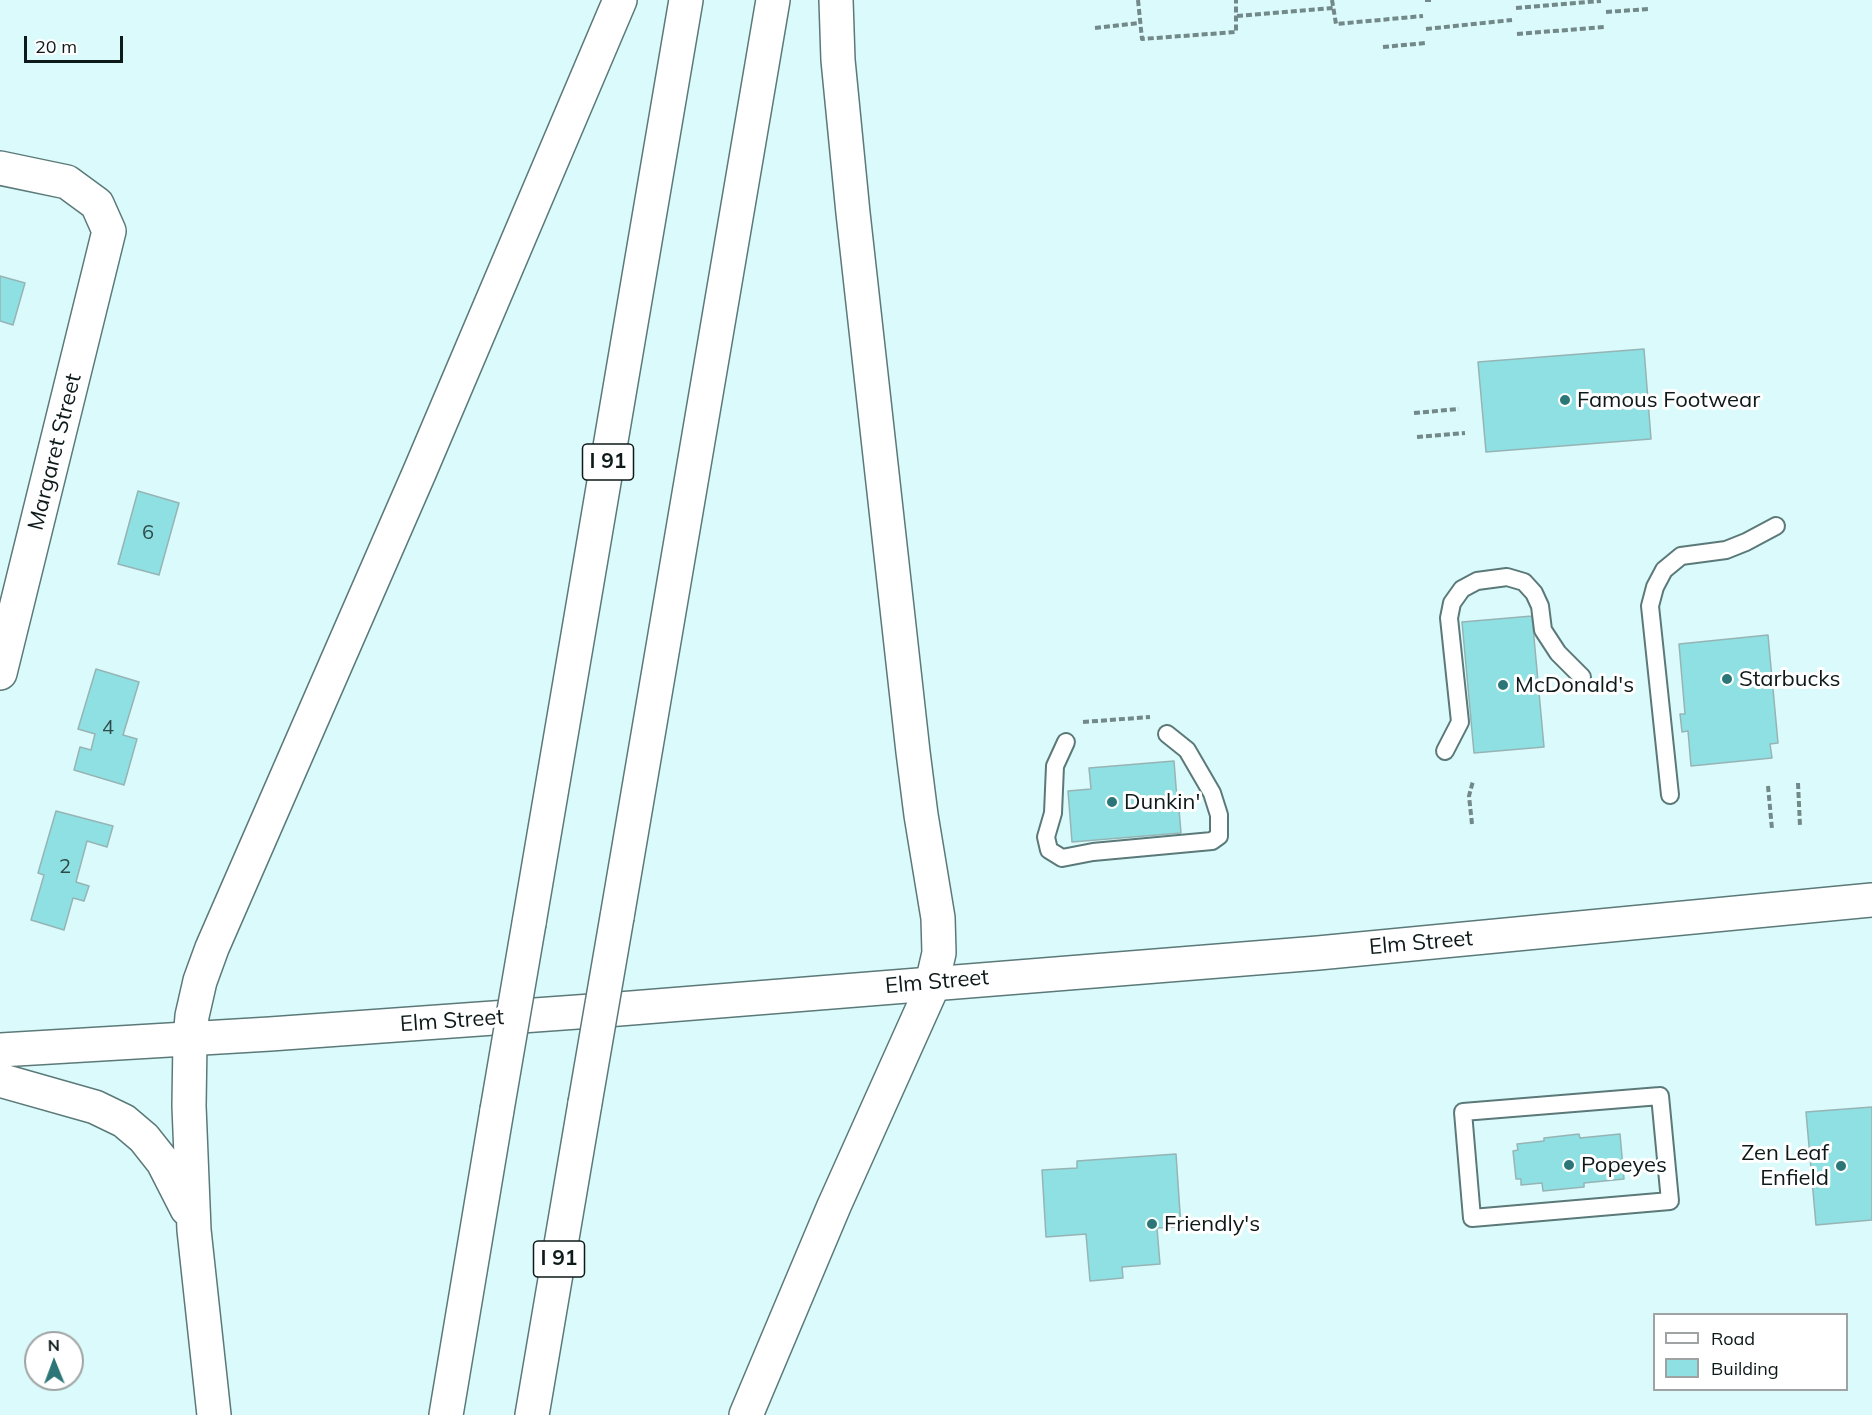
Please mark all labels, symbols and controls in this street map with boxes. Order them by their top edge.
scale bar [27,24,126,62]
text: 20 m [35,35,77,58]
street label: Margaret Street [23,371,87,533]
place label: Famous Footwear [1577,387,1760,413]
marker: Famous Footwear [1558,393,1572,407]
road number: I 91 [582,444,634,480]
house number: 6 [142,521,154,545]
place label: Starbucks [1739,666,1840,692]
place label: McDonald's [1515,672,1634,698]
marker: Starbucks [1720,672,1734,686]
marker: McDonald's [1496,678,1510,692]
house number: 4 [102,716,114,740]
place label: Dunkin' [1124,789,1200,815]
marker: Dunkin' [1105,795,1119,809]
house number: 2 [59,855,71,879]
street label: Elm Street [1368,925,1474,961]
street label: Elm Street [884,964,990,1000]
street label: Elm Street [399,1004,505,1038]
place label: Zen Leaf Enfield [1741,1140,1829,1192]
place label: Popeyes [1581,1152,1667,1178]
marker: Popeyes [1562,1158,1576,1172]
marker: Zen Leaf Enfield [1834,1159,1848,1173]
place label: Friendly's [1164,1211,1260,1237]
marker: Friendly's [1145,1217,1159,1231]
road number: I 91 [534,1241,584,1277]
legend [1653,1313,1848,1391]
text: Road [1711,1327,1755,1350]
north arrow [24,1331,84,1391]
text: N [48,1335,60,1355]
text: Building [1711,1357,1779,1380]

